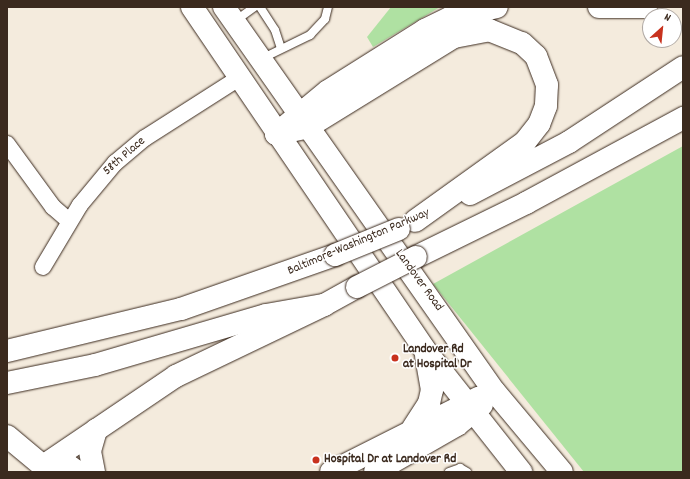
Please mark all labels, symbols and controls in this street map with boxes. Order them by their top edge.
north arrow [642,8,682,48]
text: N [661,10,673,27]
street label: 58th Place [101,134,149,180]
street label: Baltimore-Washington Parkway [286,206,432,280]
street label: Landover Road [390,247,446,315]
place label: Landover Rd at Hospital Dr [403,343,472,374]
marker: Landover Rd at Hospital Dr [390,353,400,363]
place label: Hospital Dr at Landover Rd [324,452,456,468]
marker: Hospital Dr at Landover Rd [311,455,321,465]

